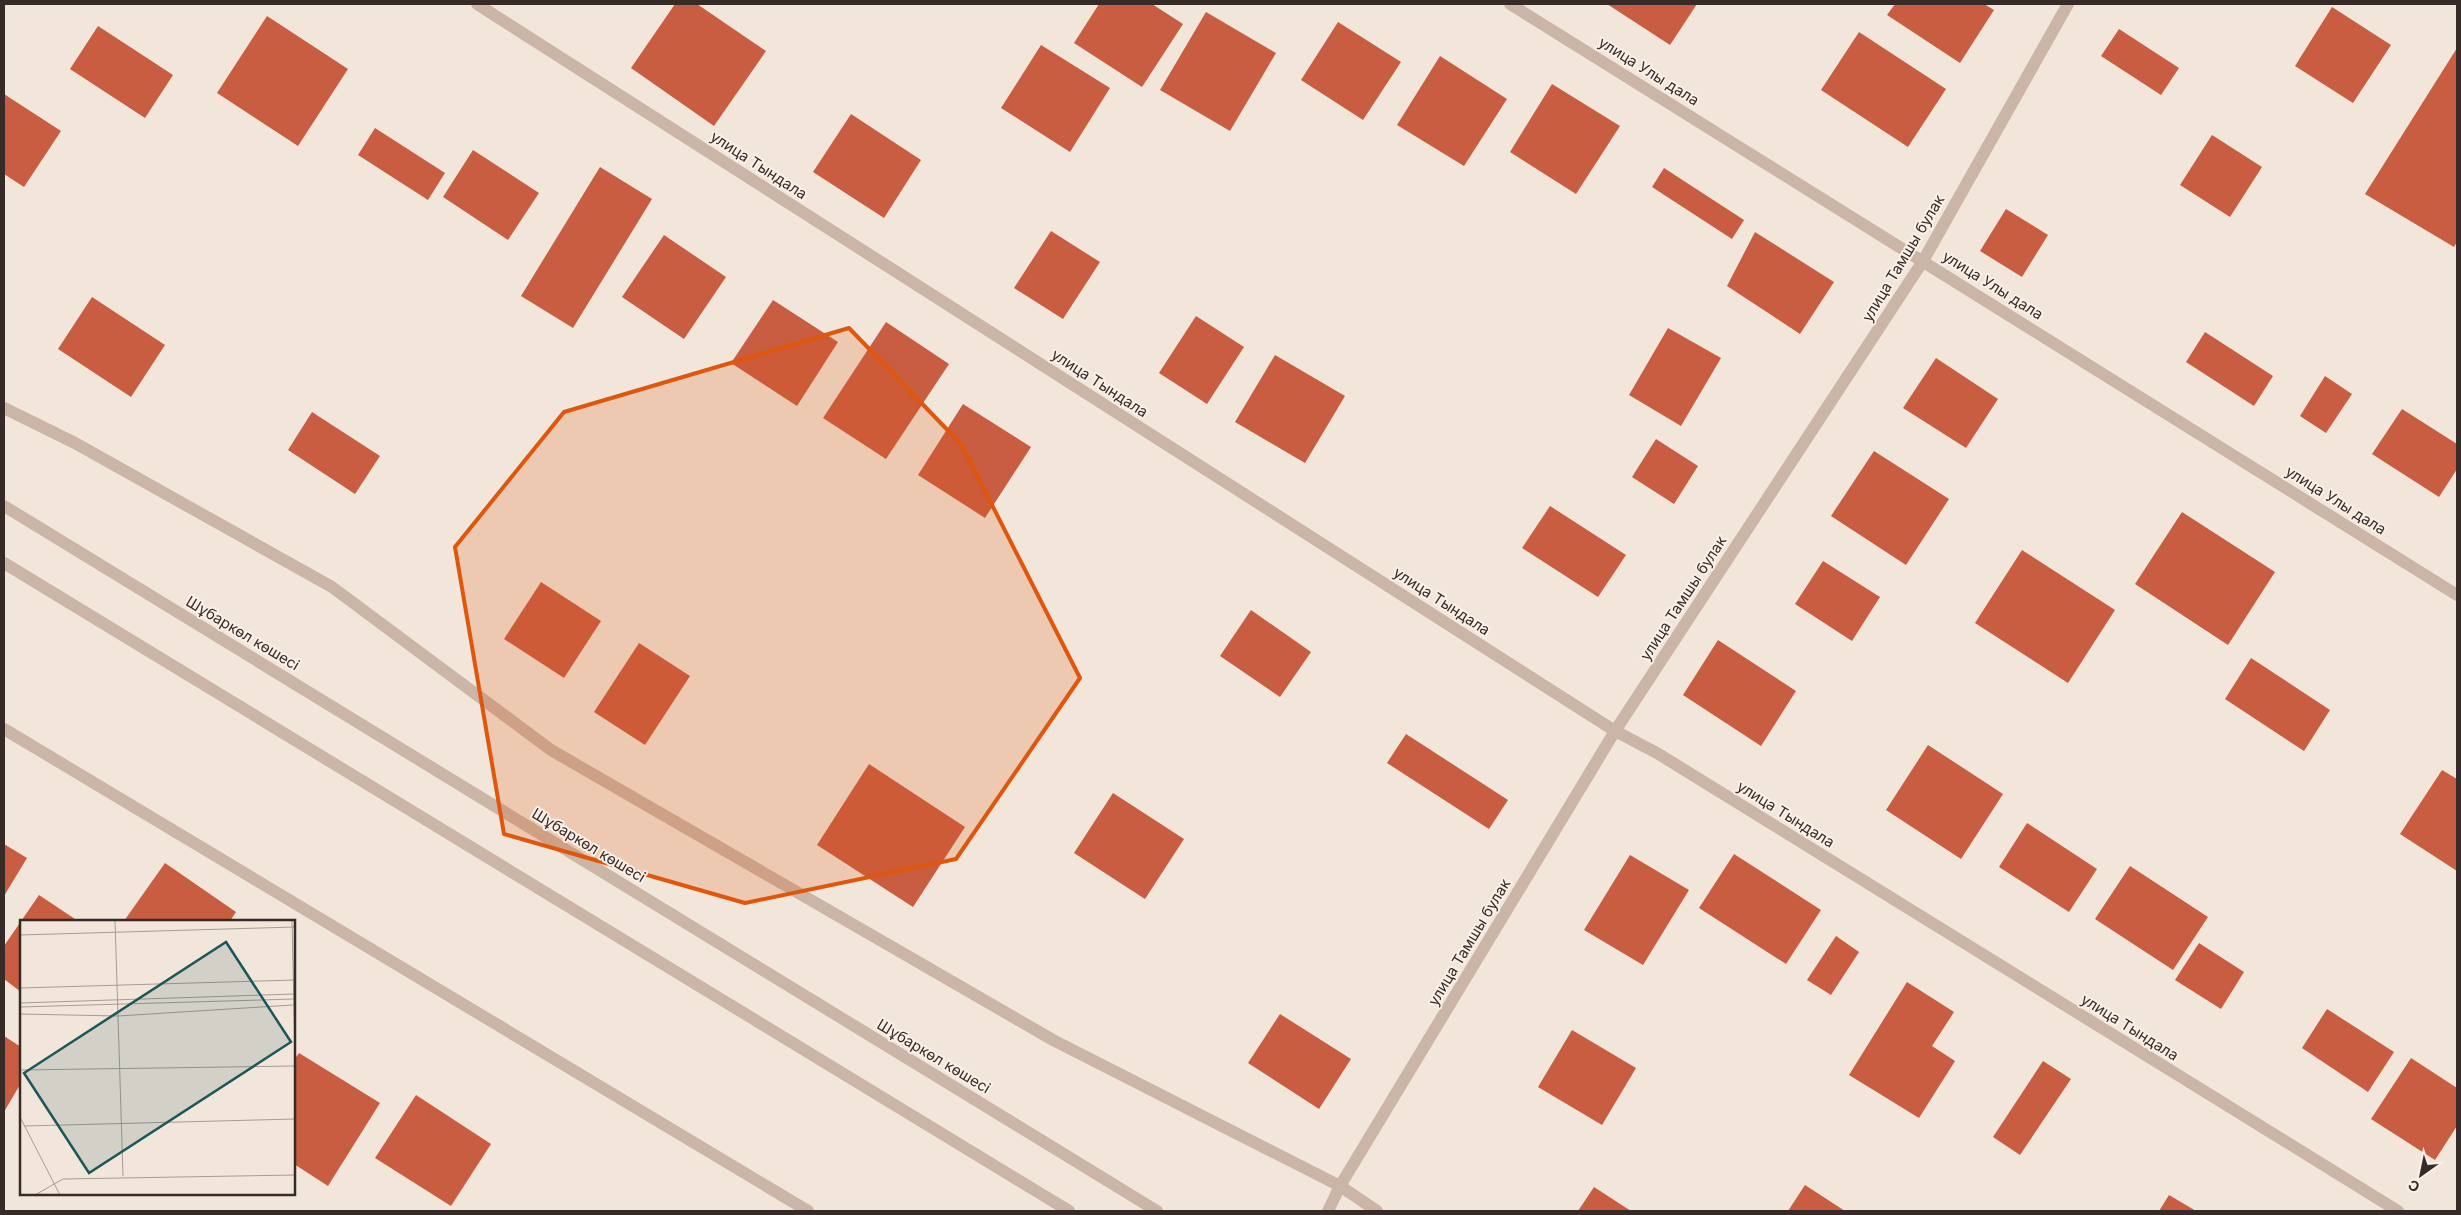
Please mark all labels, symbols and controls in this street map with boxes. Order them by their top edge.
street label: улица Улы дала [1595,32,1703,110]
street label: улица Тындала [707,127,811,203]
street label: улица Тамшы булак [1858,191,1948,325]
street label: улица Улы дала [1939,246,2047,324]
street label: улица Тындала [1048,345,1152,421]
street label: улица Улы дала [2282,461,2390,539]
street label: улица Тамшы булак [1636,532,1730,664]
street label: улица Тындала [1390,563,1494,639]
street label: Шұбаркөл көшесі [183,592,303,674]
street label: улица Тындала [1734,776,1838,852]
street label: Шұбаркөл көшесі [529,804,649,886]
street label: улица Тамшы булак [1424,875,1514,1009]
inset map [20,920,295,1195]
street label: улица Тындала [2078,989,2182,1065]
street label: Шұбаркөл көшесі [874,1015,994,1097]
north arrow [2396,1150,2446,1200]
text: С [2405,1176,2423,1196]

